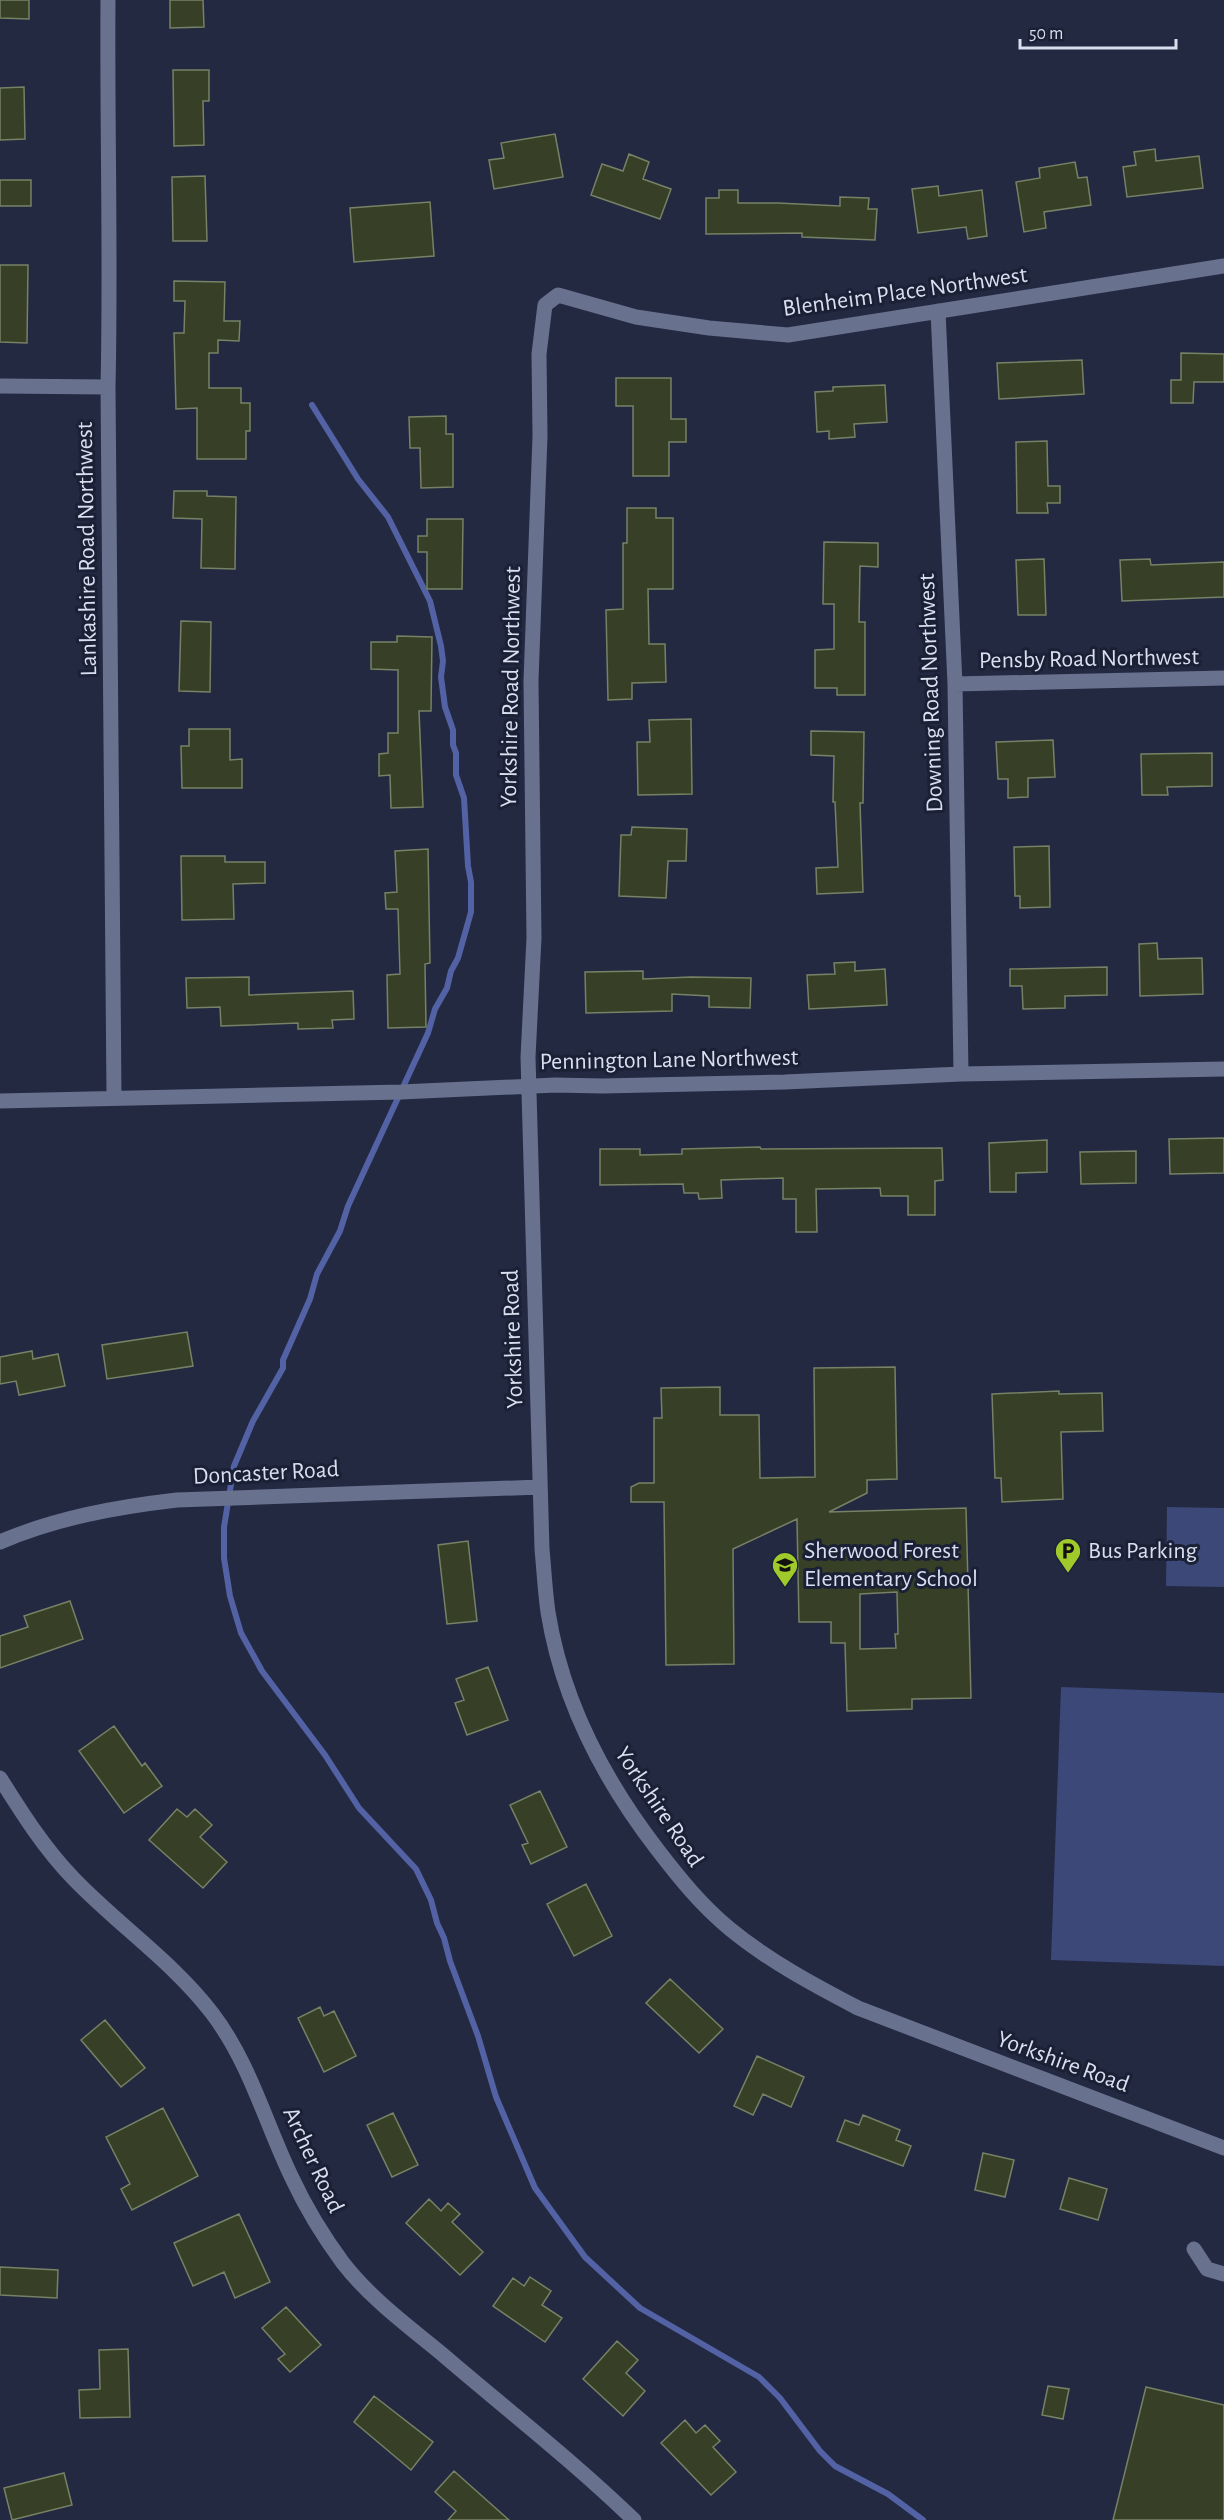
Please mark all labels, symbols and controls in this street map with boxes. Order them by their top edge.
scale bar [1020,12,1176,50]
text: 50 m [1029,25,1063,43]
street label: Blenheim Place Northwest [781,263,1029,321]
street label: Lankashire Road Northwest [73,421,101,677]
street label: Yorkshire Road Northwest [497,566,525,808]
street label: Downing Road Northwest [915,573,947,813]
street label: Pensby Road Northwest [979,645,1200,673]
street label: Pennington Lane Northwest [539,1046,799,1074]
street label: Yorkshire Road [499,1269,527,1409]
street label: Doncaster Road [192,1457,340,1489]
parking icon: Bus Parking [1053,1536,1083,1574]
place label: Sherwood Forest Elementary School [804,1539,978,1591]
place label: Bus Parking [1088,1539,1198,1563]
school or university icon: Sherwood Forest Elementary School [770,1550,800,1588]
street label: Yorkshire Road [610,1743,708,1871]
street label: Yorkshire Road [994,2027,1132,2097]
street label: Archer Road [278,2103,348,2217]

